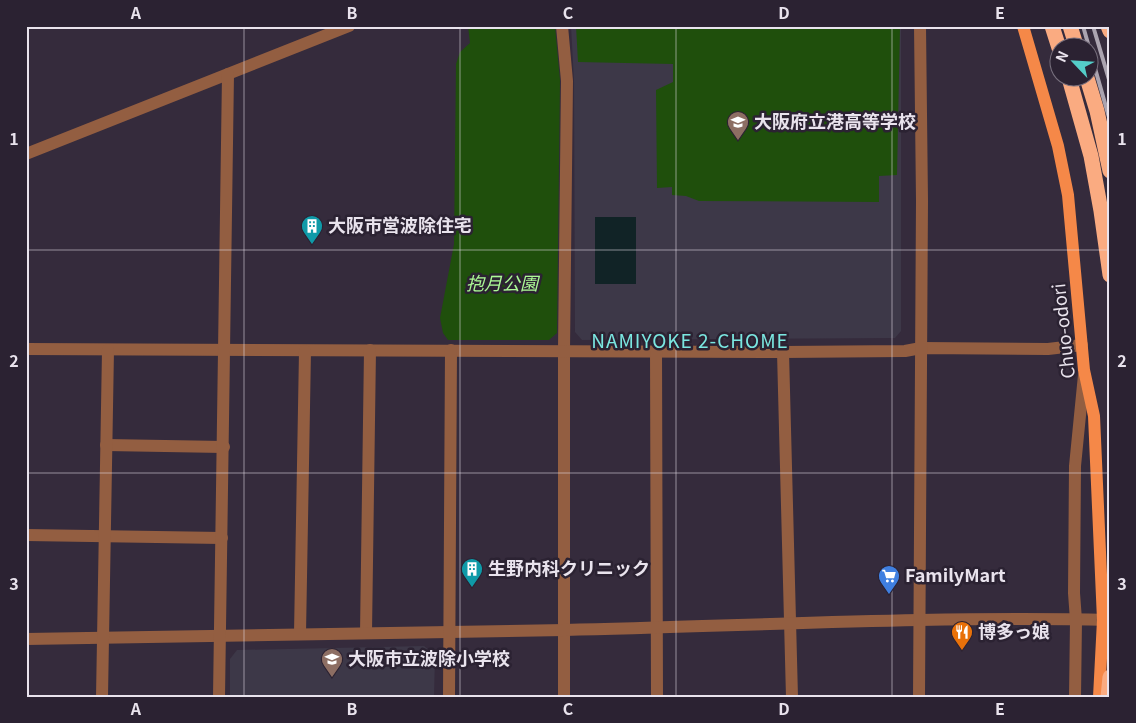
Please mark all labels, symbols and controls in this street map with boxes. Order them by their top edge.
text: A [130,0,142,24]
text: B [347,0,358,24]
text: C [563,0,574,24]
text: D [778,0,790,24]
text: E [995,0,1005,24]
north arrow [1048,38,1098,88]
text: N [1050,47,1073,65]
place label: 大阪府立港高等学校 [754,107,916,133]
school or university icon: 大阪府立港高等学校 [726,110,750,141]
text: 1 [9,126,19,150]
text: 1 [1117,126,1127,150]
place label: 大阪市営波除住宅 [328,211,472,237]
building icon: 大阪市営波除住宅 [300,214,324,245]
park label: 抱月公園 [466,269,541,295]
street label: Chuo-odori [1044,282,1080,380]
district label: NAMIYOKE 2-CHOME [591,326,789,353]
text: 2 [9,348,19,372]
text: 2 [1117,348,1127,372]
place label: 生野内科クリニック [488,554,650,580]
building icon: 生野内科クリニック [460,557,484,588]
place label: FamilyMart [905,561,1006,587]
supermarket icon: FamilyMart [877,564,901,595]
text: 3 [9,571,19,595]
text: 3 [1117,571,1127,595]
place label: 博多っ娘 [978,617,1050,643]
restaurant icon: 博多っ娘 [950,620,974,651]
place label: 大阪市立波除小学校 [348,644,510,670]
school or university icon: 大阪市立波除小学校 [320,647,344,678]
text: A [130,696,142,720]
text: B [347,696,358,720]
text: C [563,696,574,720]
text: D [778,696,790,720]
text: E [995,696,1005,720]

